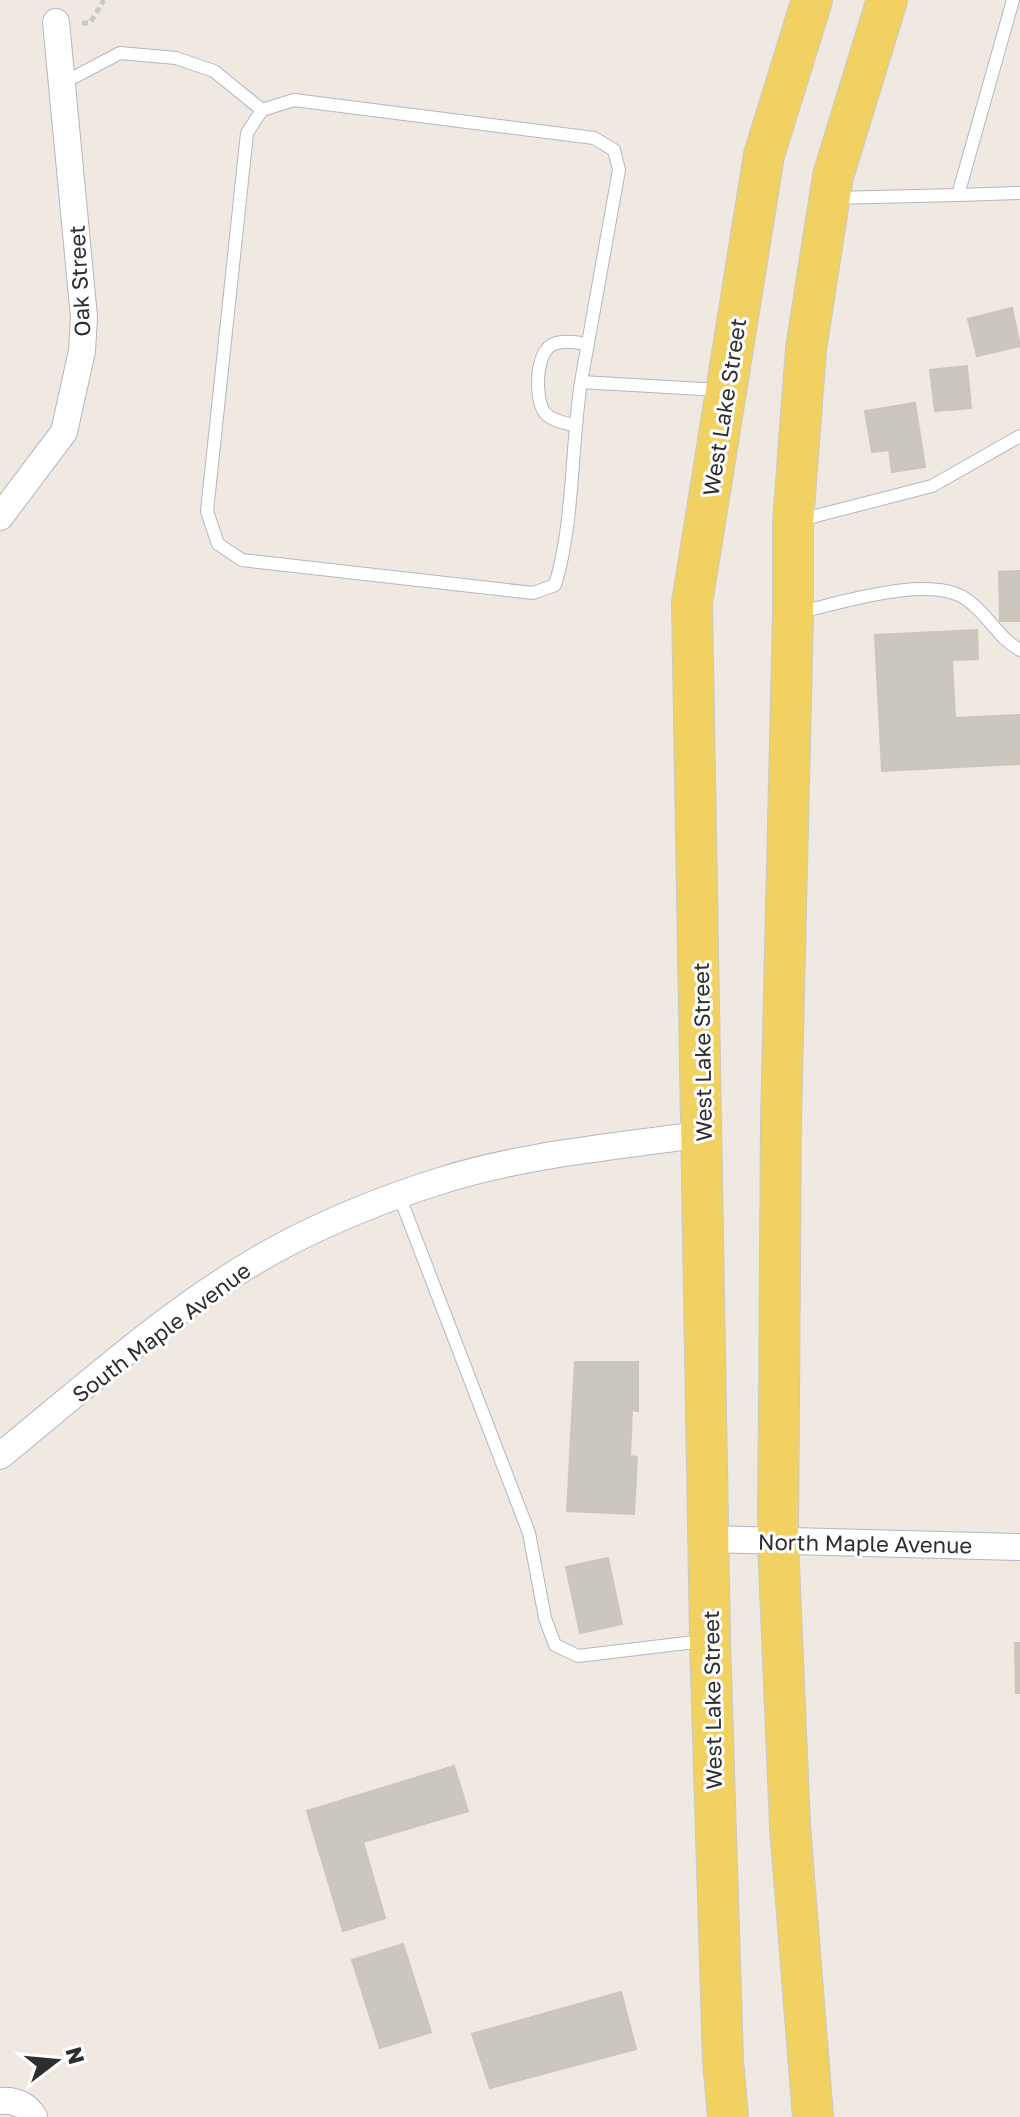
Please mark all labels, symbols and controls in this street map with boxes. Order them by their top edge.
street label: Oak Street [63,224,95,338]
street label: West Lake Street [697,316,751,498]
street label: West Lake Street [687,962,717,1142]
street label: South Maple Avenue [67,1256,255,1408]
street label: North Maple Avenue [758,1528,972,1558]
street label: West Lake Street [697,1610,727,1790]
north arrow [16,2021,96,2101]
text: N [60,2044,91,2067]

